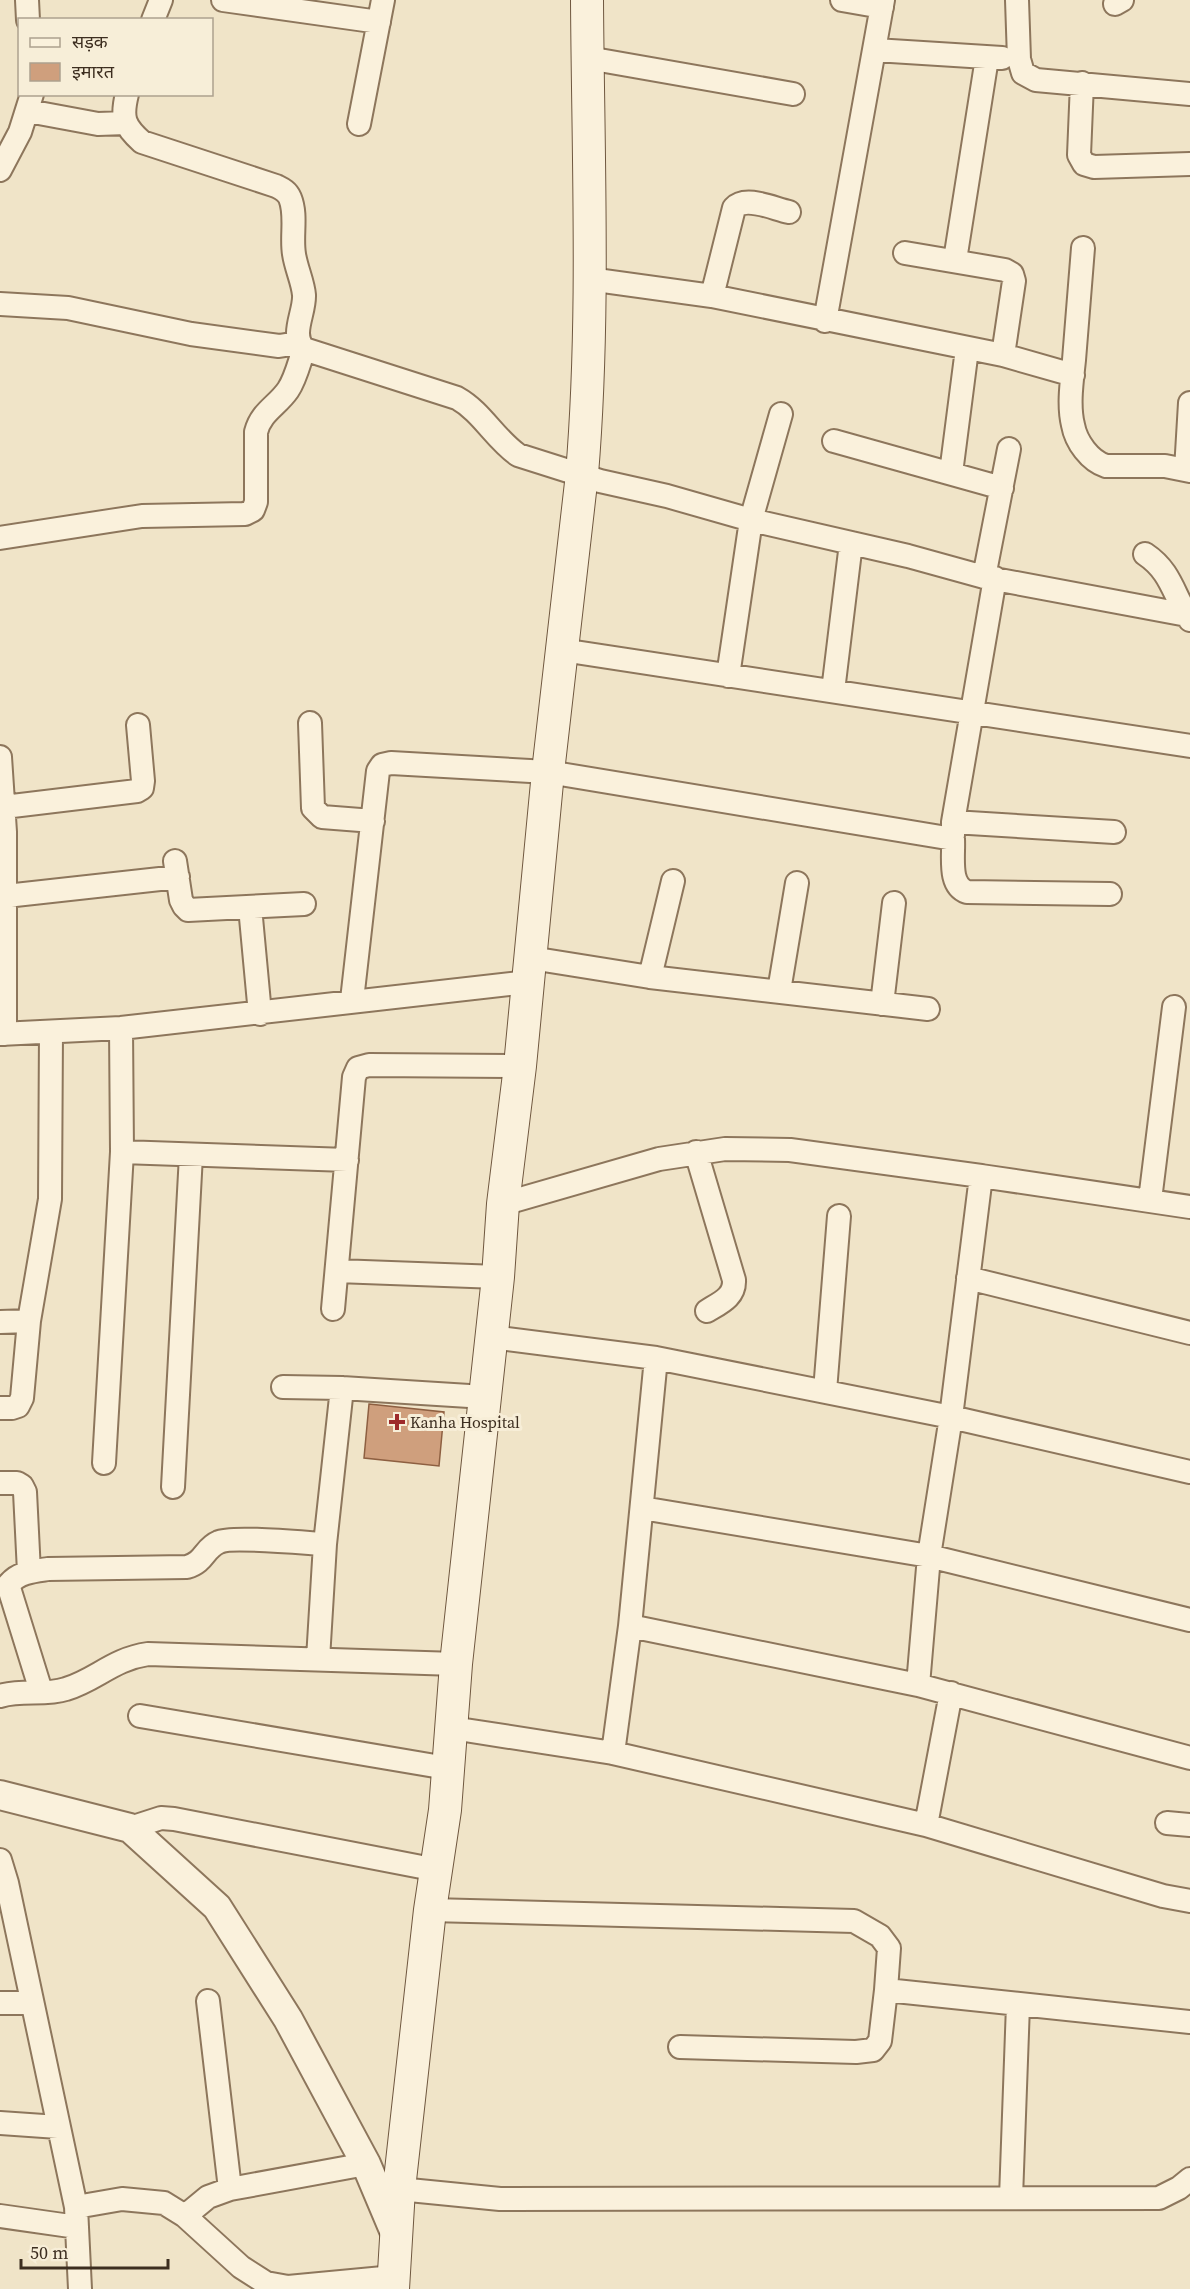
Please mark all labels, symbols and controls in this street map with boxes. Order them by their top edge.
legend [18,18,213,96]
text: सड़क [72,29,109,54]
text: इमारत [72,59,115,84]
place label: Kanha Hospital [410,1411,520,1433]
marker: Kanha Hospital [388,1413,406,1431]
scale bar [21,2232,168,2270]
text: 50 m [30,2240,68,2265]

